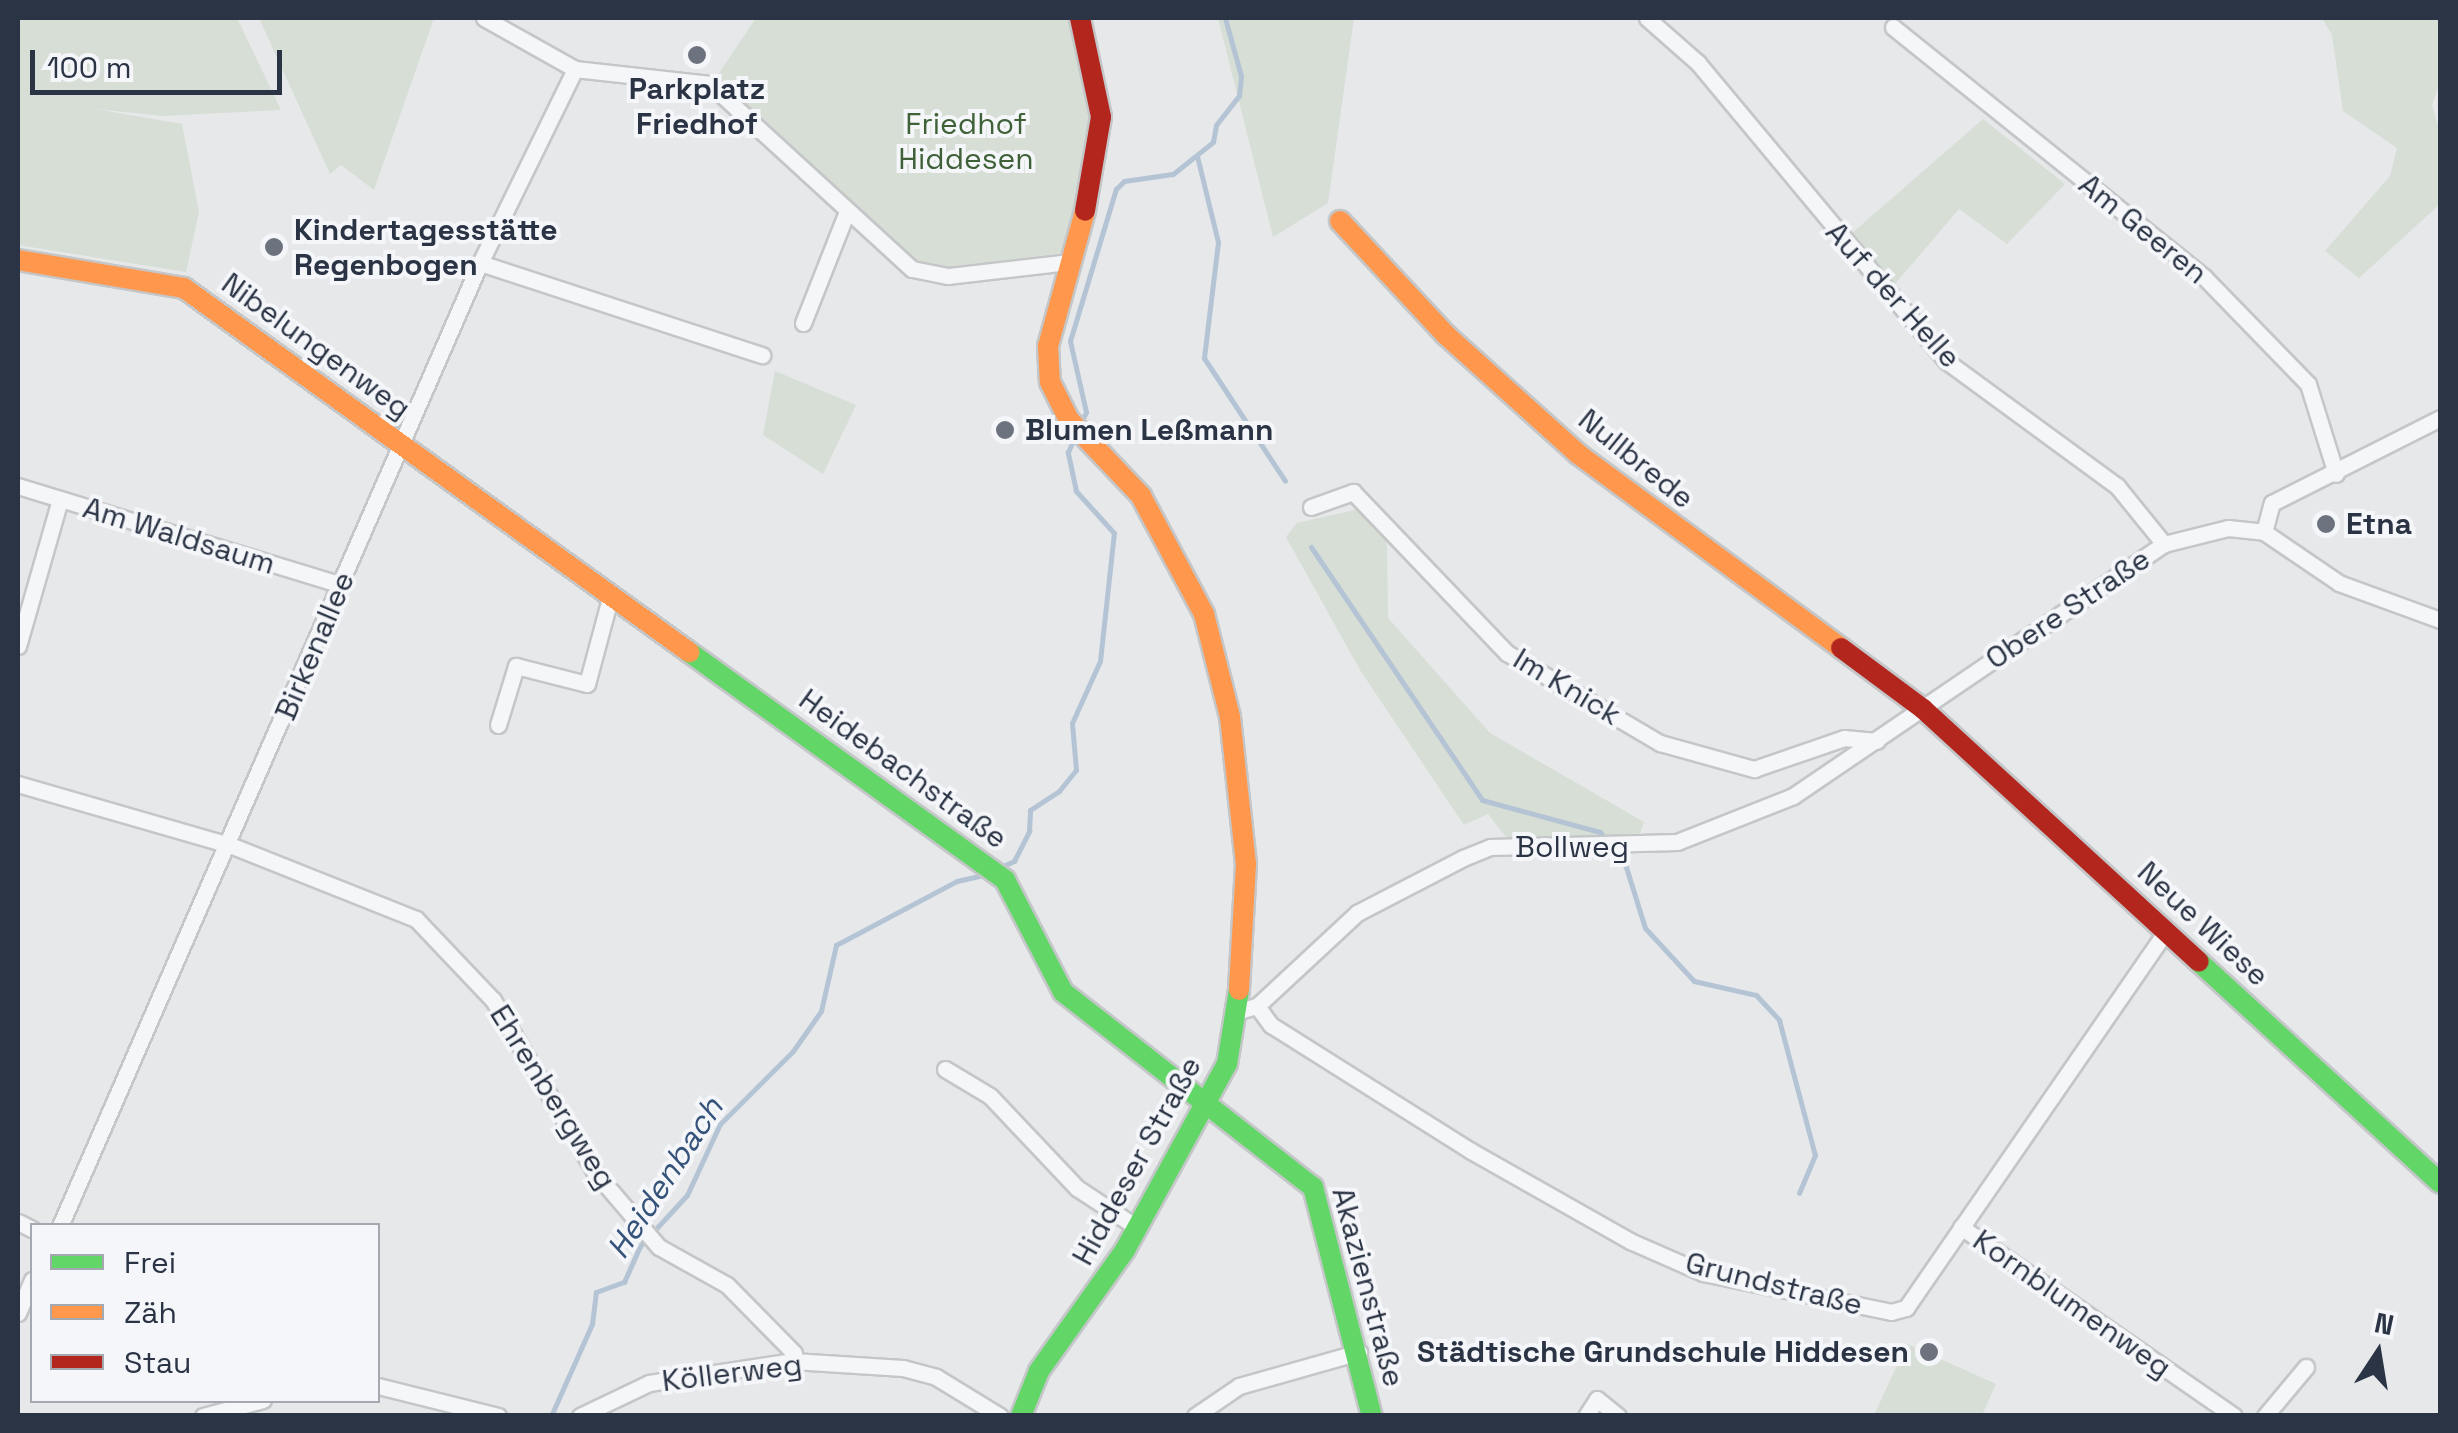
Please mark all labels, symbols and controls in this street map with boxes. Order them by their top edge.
scale bar [35,30,288,92]
marker: Parkplatz Friedhof [686,44,708,66]
text: 100 m [47,48,132,87]
place label: Parkplatz Friedhof [629,71,765,142]
park label: Friedhof Hiddesen [898,106,1034,176]
street label: Am Geeren [2072,166,2214,292]
place label: Kindertagesstätte Regenbogen [294,212,558,282]
street label: Auf der Helle [1818,215,1968,375]
marker: Kindertagesstätte Regenbogen [263,236,285,258]
street label: Nibelungenweg [215,265,417,427]
street label: Nullbrede [1571,402,1701,516]
place label: Blumen Leßmann [1025,412,1273,448]
marker: Blumen Leßmann [994,419,1016,441]
street label: Am Waldsaum [79,490,279,582]
place label: Etna [2346,506,2412,542]
marker: Etna [2315,513,2337,535]
street label: Obere Straße [1979,541,2157,677]
street label: Birkenallee [268,566,362,726]
street label: Im Knick [1507,641,1627,733]
street label: Heidebachstraße [792,681,1014,857]
street label: Bollweg [1515,829,1629,865]
street label: Neue Wiese [2130,854,2276,994]
street label: Ehrenbergweg [482,998,624,1196]
street label: Hiddeser Straße [1065,1050,1209,1272]
water label: Heidenbach [599,1090,731,1266]
street label: Akazienstraße [1324,1183,1412,1391]
street label: Kornblumenweg [1966,1222,2178,1386]
legend [30,1223,380,1403]
text: Frei [124,1243,176,1282]
street label: Grundstraße [1682,1245,1866,1323]
text: Zäh [124,1293,177,1332]
north arrow [2328,1303,2428,1403]
text: N [2371,1304,2397,1343]
place label: Städtische Grundschule Hiddesen [1417,1334,1909,1370]
marker: Städtische Grundschule Hiddesen [1918,1341,1940,1363]
text: Stau [124,1343,191,1382]
street label: Köllerweg [660,1347,804,1399]

